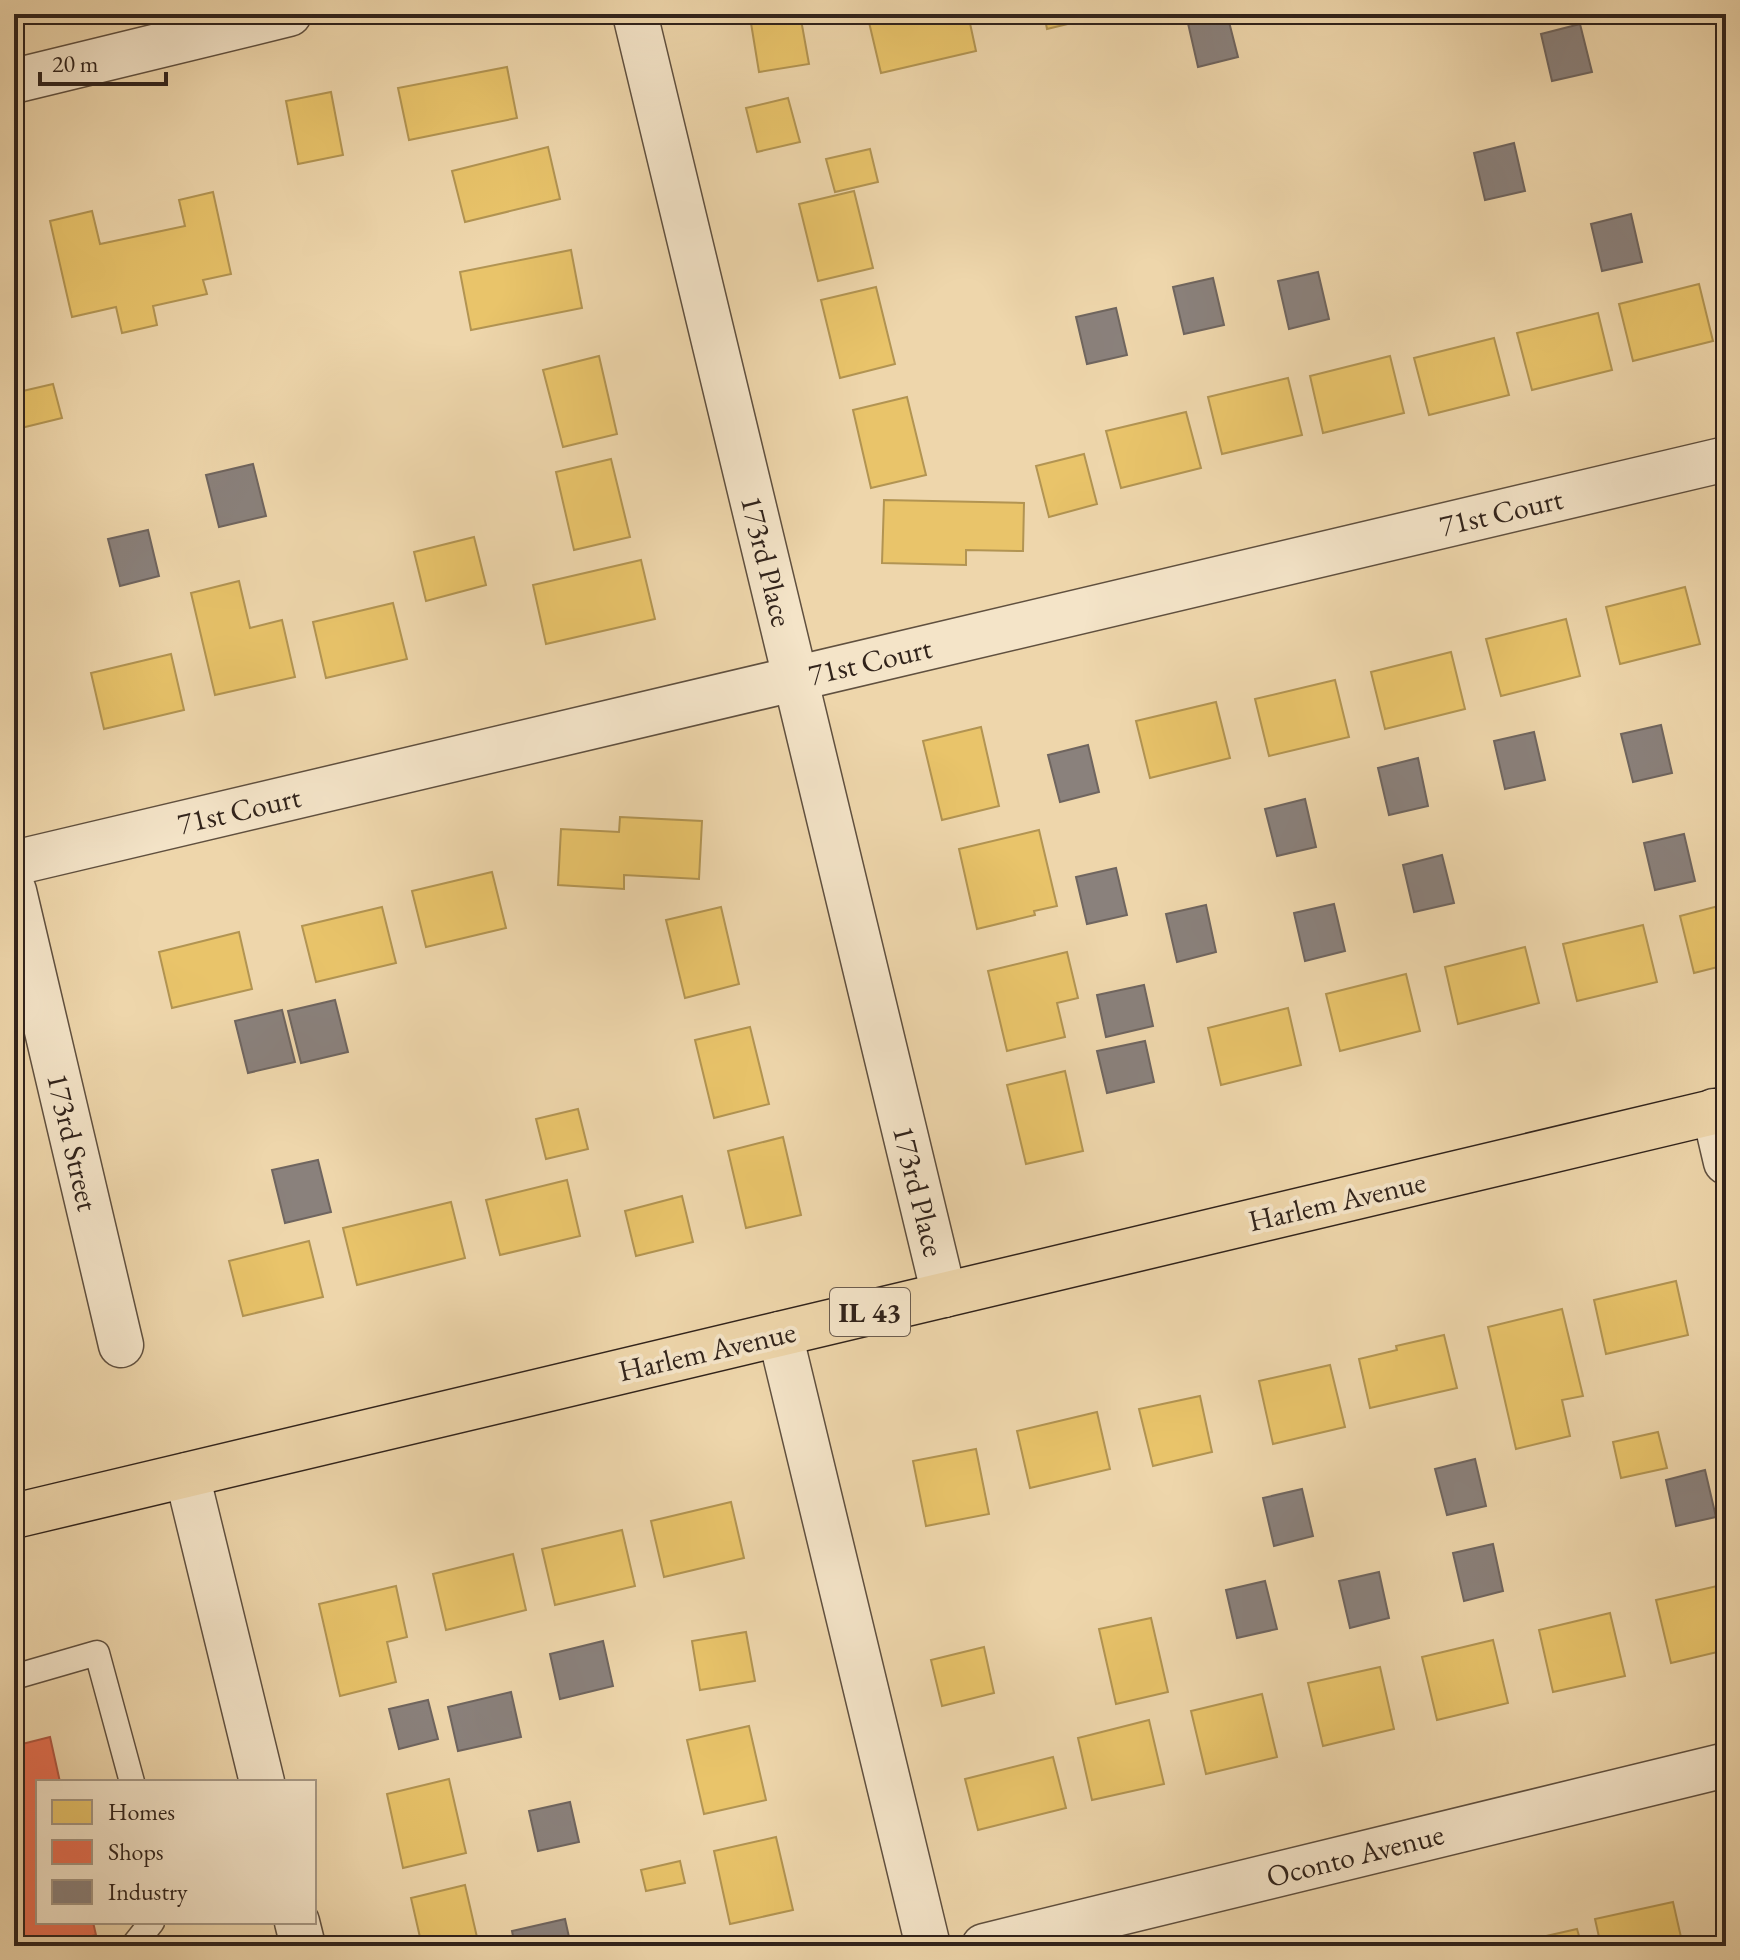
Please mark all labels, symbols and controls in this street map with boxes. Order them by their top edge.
scale bar [40,36,166,86]
text: 20 m [52,48,99,79]
street label: 71st Court [1436,479,1567,545]
street label: 173rd Place [732,492,802,630]
street label: 71st Court [805,628,936,694]
street label: 71st Court [174,777,305,843]
street label: 173rd Street [38,1069,108,1215]
street label: 173rd Place [884,1122,954,1260]
street label: Harlem Avenue [1245,1162,1429,1240]
road number: IL 43 [830,1288,910,1336]
street label: Harlem Avenue [615,1312,799,1390]
legend [36,1780,316,1924]
text: Homes [108,1796,175,1827]
street label: Oconto Avenue [1262,1814,1448,1896]
text: Shops [108,1836,164,1867]
text: Industry [108,1876,188,1907]

